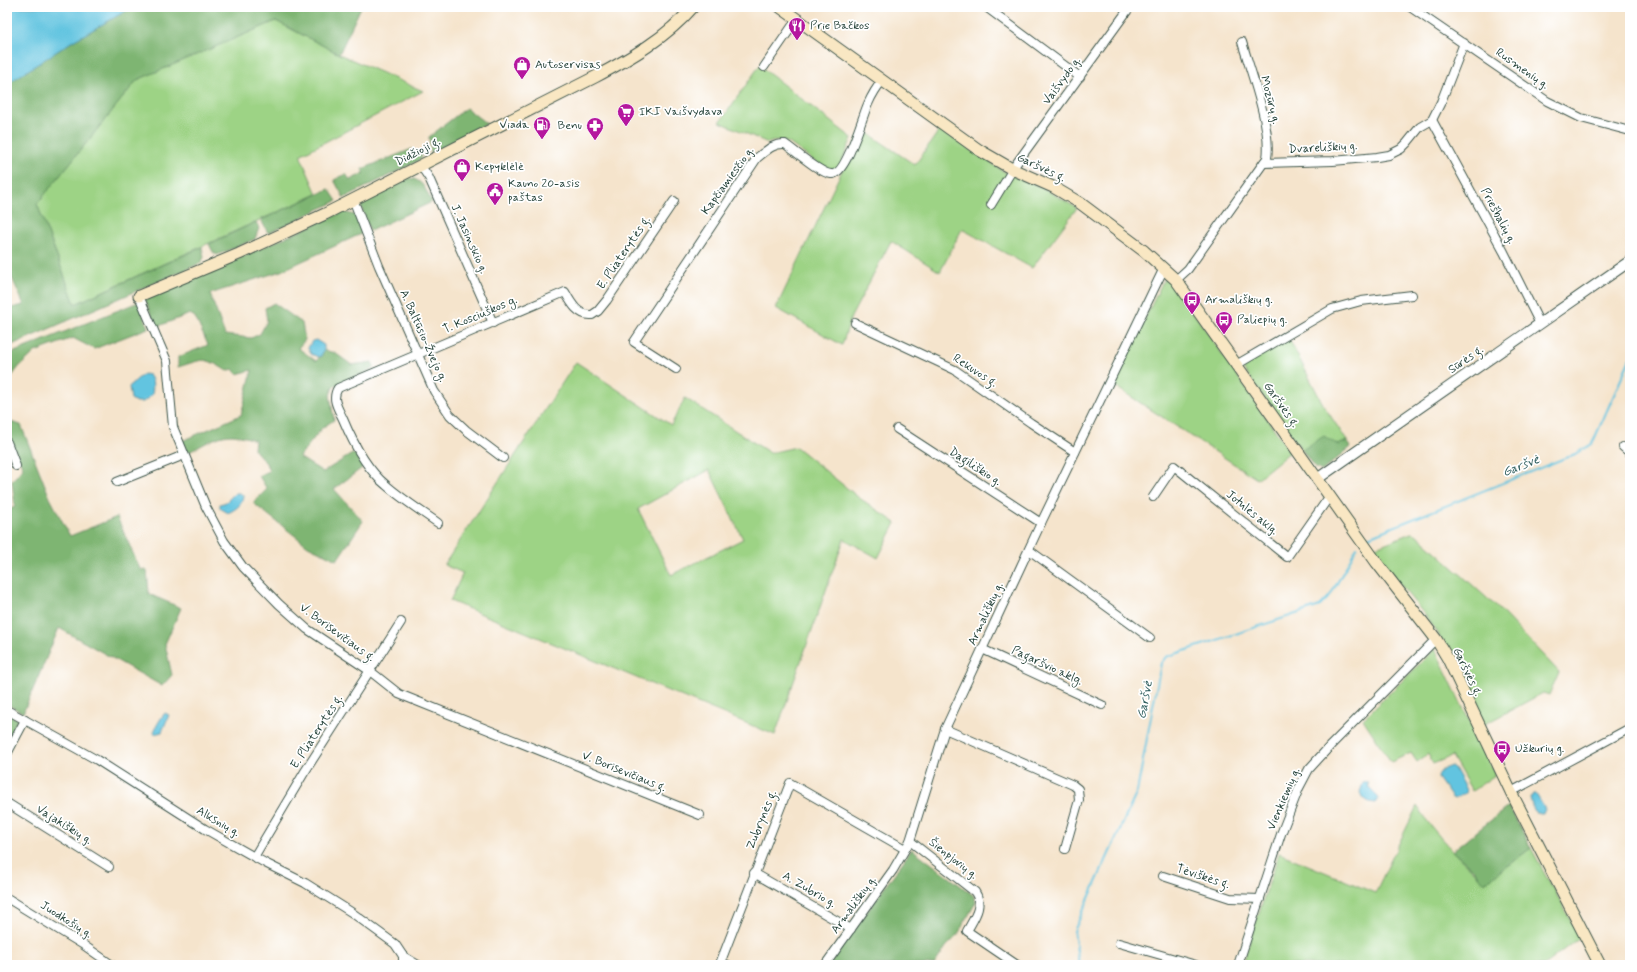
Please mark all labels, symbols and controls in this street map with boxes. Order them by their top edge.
restaurant icon: Prie Bačkos [787,16,807,41]
place label: Prie Bačkos [810,18,869,34]
street label: Rusmenių g. [1492,45,1552,93]
street label: Vaišvydo g. [1039,54,1085,108]
shop icon: Autoservisas [512,55,532,80]
place label: Autoservisas [535,57,601,73]
street label: Mozūrų g. [1256,74,1284,126]
supermarket icon: IKI Vaišvydava [616,102,636,127]
place label: IKI Vaišvydava [639,104,723,120]
fuel station icon: Viada [532,115,552,140]
pharmacy icon: Benu [585,116,605,141]
place label: Viada [499,117,530,133]
place label: Benu [558,118,582,134]
street label: Didžioji g. [393,134,444,171]
street label: Dvareliškių g. [1288,138,1358,158]
street label: Kapčiamiesčio g. [698,144,758,218]
street label: Garšvės g. [1014,150,1068,187]
shop icon: Kepyklėlė [452,157,472,182]
place label: Kepyklėlė [475,159,524,175]
place label: Kauno 20-asis paštas [508,176,580,206]
public building icon: Kauno 20-asis paštas [485,181,505,206]
street label: Priešbalių g. [1477,185,1519,247]
street label: J. Jasinskio g. [447,202,491,276]
street label: E. Pliaterytės g. [594,213,655,293]
street label: A. Baltūsio-Žvejo g. [395,287,451,385]
bus stop icon: Armališkių g. [1182,290,1202,315]
street label: T. Kosciuškos g. [440,292,520,338]
place label: Armališkių g. [1205,292,1273,308]
bus stop icon: Paliepių g. [1214,310,1234,335]
place label: Paliepių g. [1237,312,1287,328]
street label: Sūrės g. [1445,342,1487,379]
street label: Rekuvos g. [949,351,1000,392]
street label: Garšvės g. [1259,379,1302,431]
street label: Dagiliškio g. [945,444,1004,491]
water label: Garšvė [1500,451,1543,481]
street label: Jotulės aklg. [1223,487,1281,539]
street label: Armališkių g. [964,580,1008,648]
street label: V. Borisevičiaus g. [295,600,378,667]
street label: Pagaršvio aklg. [1008,643,1085,690]
street label: Garšvės g. [1447,645,1486,699]
water label: Garšvė [1133,679,1157,720]
street label: E. Pliaterytės g. [287,692,348,773]
bus stop icon: Užkurių g. [1492,739,1512,764]
place label: Užkurių g. [1515,741,1564,757]
street label: V. Borisevičiaus g. [579,748,669,797]
street label: Vienkiemių g. [1264,765,1304,833]
street label: Zubrynės g. [743,788,782,852]
street label: Vajakiškių g. [33,801,95,849]
street label: Alksnių g. [193,803,243,841]
street label: Šienpjovių g. [925,835,981,883]
street label: Tėviškės g. [1174,861,1232,894]
street label: A. Zubrio g. [779,868,839,912]
street label: Armališkių g. [828,873,880,937]
street label: Juodkošių g. [37,898,95,942]

